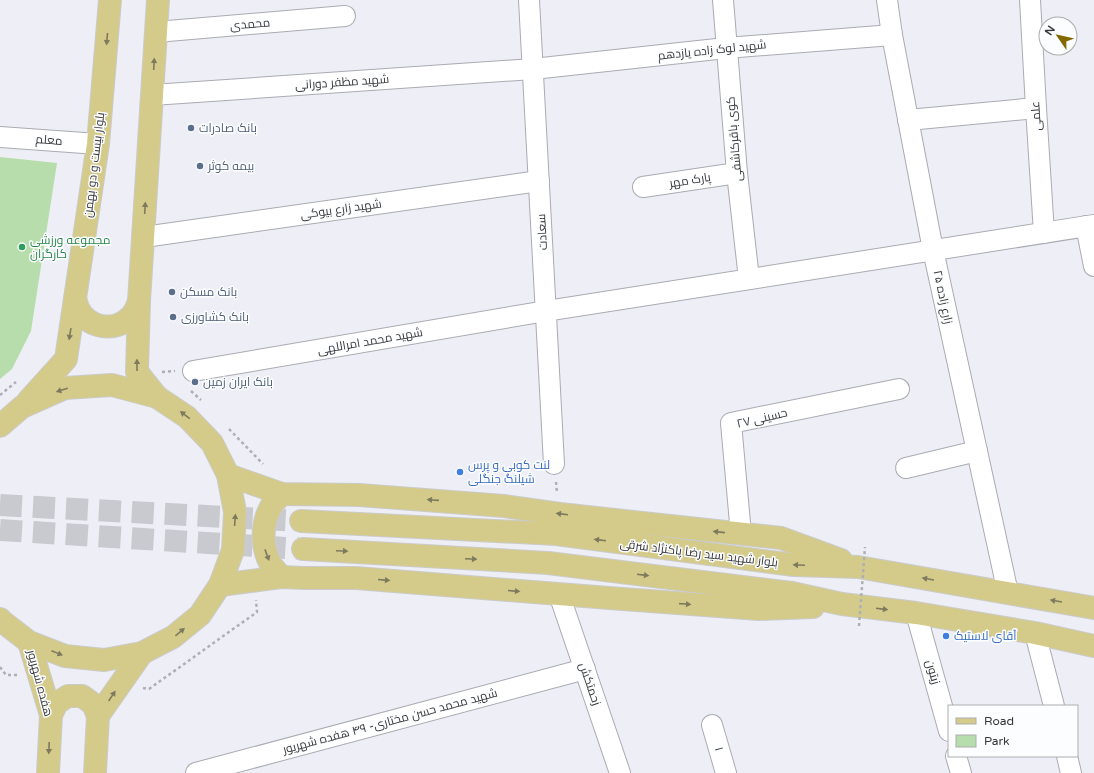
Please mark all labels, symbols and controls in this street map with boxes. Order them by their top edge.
street label: محمدی [229,15,271,33]
north arrow [1038,16,1078,56]
text: N [1042,23,1058,38]
one-way arrow [103,33,110,45]
street label: شهید لوک زاده یازدهم [657,37,767,64]
one-way arrow [150,58,157,70]
street label: شهید مظفر دورانی [294,72,390,92]
street label: کوی باقرکاشفی [723,96,745,182]
street label: علمی [1028,101,1044,131]
street label: بلوار بیست و دو بهمن [81,112,107,218]
place label: بانک صادرات [199,121,257,135]
marker: بانک صادرات [186,123,196,133]
street label: معلم [35,132,63,149]
place label: بیمه کوثر [207,159,254,173]
marker: بیمه کوثر [195,161,205,171]
street label: پارک مهر [667,170,713,192]
street label: شهید زارع بیوکی [299,196,383,223]
one-way arrow [142,202,149,214]
street label: سعادت [534,213,550,251]
place label: مجموعه ورزشی کارگران [30,233,111,261]
marker: مجموعه ورزشی کارگران [17,242,27,252]
street label: زارع زاده ۲۵ [930,269,956,325]
place label: بانک مسکن [180,285,237,299]
marker: بانک مسکن [167,287,177,297]
place label: بانک کشاورزی [181,310,249,324]
marker: بانک کشاورزی [168,312,178,322]
street label: شهید محمد امراللهی [316,325,424,357]
one-way arrow [67,328,73,341]
one-way arrow [134,358,140,371]
place label: بانک ایران زمین [203,375,273,389]
marker: بانک ایران زمین [190,377,200,387]
one-way arrow [56,387,68,393]
street label: حسینی ۲۷ [735,405,789,431]
one-way arrow [179,411,190,420]
place label: لنت کوبی و پرس شیلنگ‌ جنگلی [468,458,550,486]
marker: لنت کوبی و پرس شیلنگ‌ جنگلی [455,467,465,477]
one-way arrow [427,497,439,504]
one-way arrow [556,511,568,517]
one-way arrow [231,514,238,526]
one-way arrow [713,529,725,535]
street label: بلوار شهید سید رضا پاکنژاد شرقی [619,536,779,572]
one-way arrow [594,537,606,543]
one-way arrow [336,548,349,554]
one-way arrow [265,549,271,561]
one-way arrow [465,555,477,562]
one-way arrow [792,562,805,568]
one-way arrow [637,572,649,578]
one-way arrow [921,576,934,582]
one-way arrow [378,577,390,584]
one-way arrow [508,587,520,594]
one-way arrow [1049,598,1062,604]
one-way arrow [679,600,691,607]
one-way arrow [876,606,888,612]
one-way arrow [174,627,185,636]
place label: آقای لاستیک [954,629,1017,643]
marker: آقای لاستیک [941,631,951,641]
street label: هفده شهریور [24,647,56,718]
one-way arrow [51,650,62,656]
street label: زیتون [923,658,943,686]
street label: زحمتکش [576,661,604,707]
street label: شهید محمد حسن مختاری- ۴۹ هفده شهریور [280,686,499,757]
one-way arrow [108,691,116,702]
legend [948,705,1078,757]
text: Road [984,714,1014,728]
text: Park [984,734,1010,748]
one-way arrow [46,742,53,754]
street label: ۱ [712,745,726,753]

